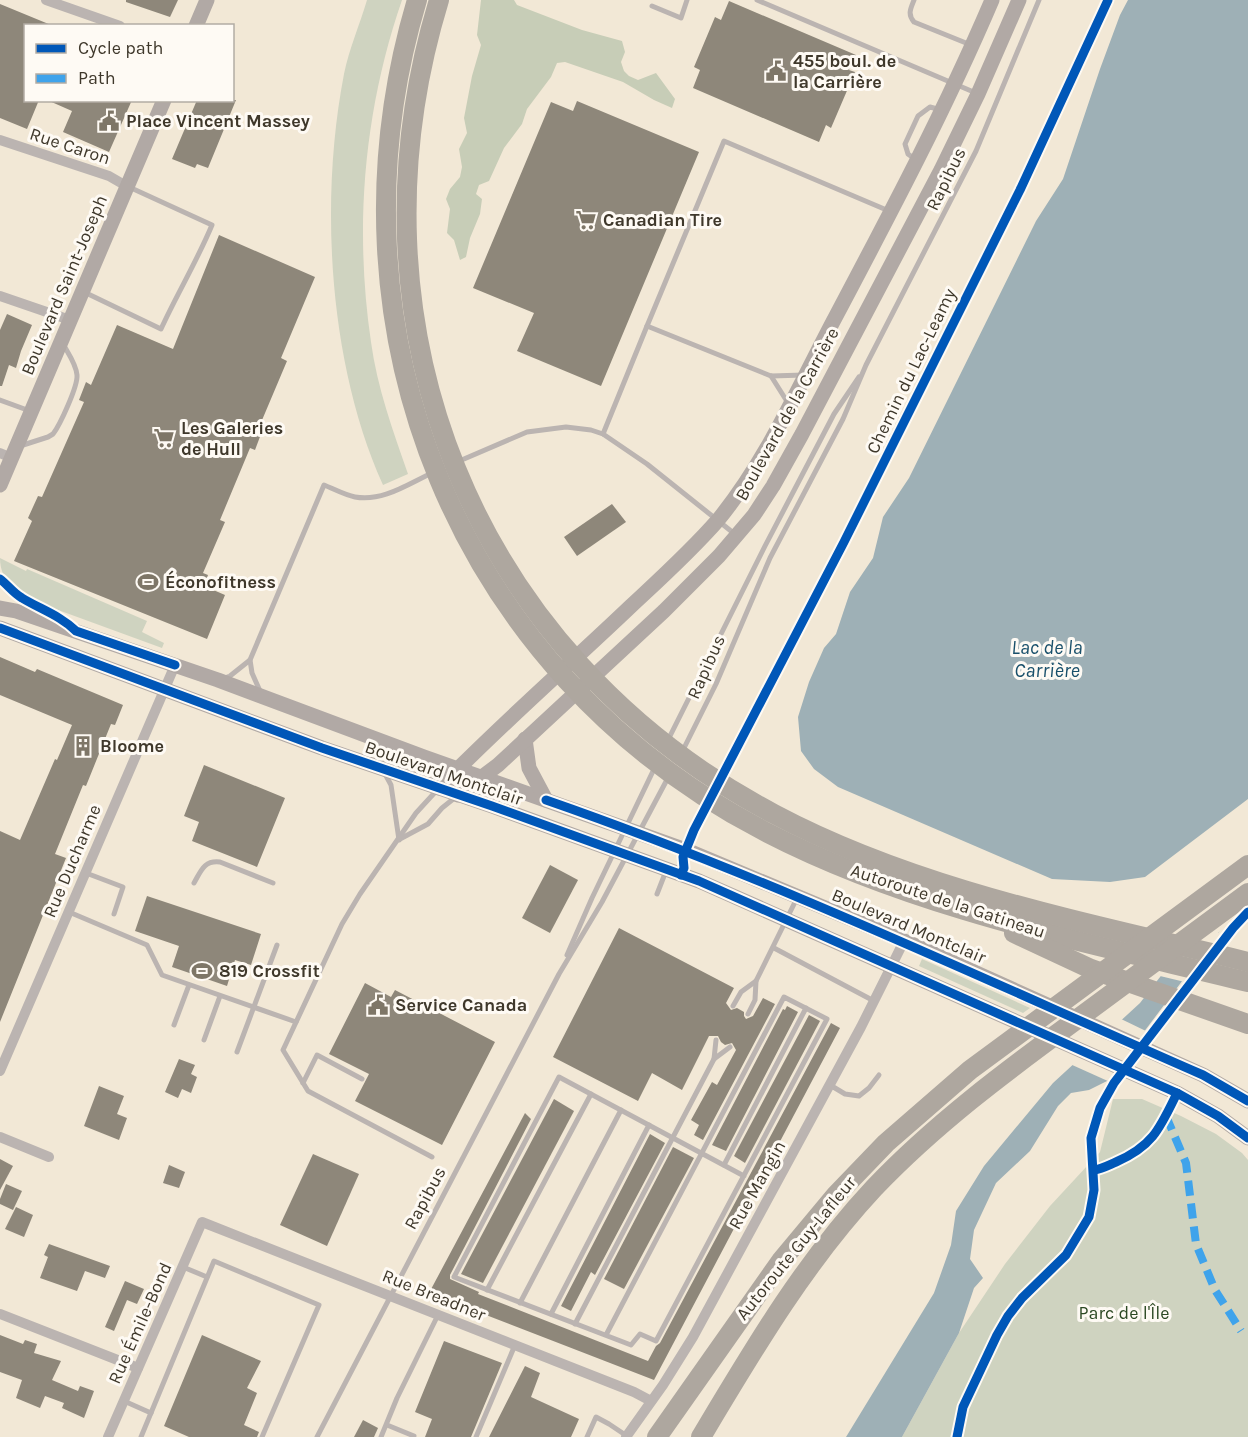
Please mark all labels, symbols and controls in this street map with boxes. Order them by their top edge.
legend [24,24,234,102]
text: Cycle path [78,37,163,59]
place label: 455 boul. de la Carrière [793,50,896,93]
public building icon: 455 boul. de la Carrière [764,59,788,83]
text: Path [78,67,116,89]
public building icon: Place Vincent Massey [97,109,121,133]
place label: Place Vincent Massey [126,110,310,132]
street label: Rue Caron [27,123,113,169]
street label: Rapibus [921,144,971,214]
street label: Boulevard Saint-Joseph [16,191,112,379]
supermarket icon: Canadian Tire [574,208,598,232]
place label: Canadian Tire [603,209,722,231]
street label: Chemin du Lac-Leamy [861,284,961,457]
street label: Boulevard de la Carrière [730,324,844,504]
place label: Les Galeries de Hull [181,417,283,460]
supermarket icon: Les Galeries de Hull [152,426,176,450]
sports icon: Éconofitness [136,570,160,594]
place label: Éconofitness [165,570,276,593]
street label: Rapibus [682,632,730,702]
water label: Lac de la Carrière [1011,636,1083,682]
building icon: Bloome [71,734,95,758]
place label: Bloome [100,735,164,757]
street label: Boulevard Montclair [362,736,526,810]
street label: Rue Ducharme [38,801,106,921]
street label: Autoroute de la Gatineau [848,859,1048,943]
street label: Boulevard Montclair [829,884,990,969]
sports icon: 819 Crossfit [190,959,214,983]
place label: 819 Crossfit [219,960,320,982]
public building icon: Service Canada [366,993,390,1017]
place label: Service Canada [395,994,527,1016]
street label: Rue Mangin [724,1137,790,1233]
street label: Rapibus [399,1163,451,1233]
street label: Autoroute Guy-Lafleur [731,1171,861,1324]
street label: Rue Émile-Bond [102,1258,177,1387]
street label: Rue Breadner [379,1264,489,1326]
park label: Parc de l'Île [1079,1302,1169,1324]

